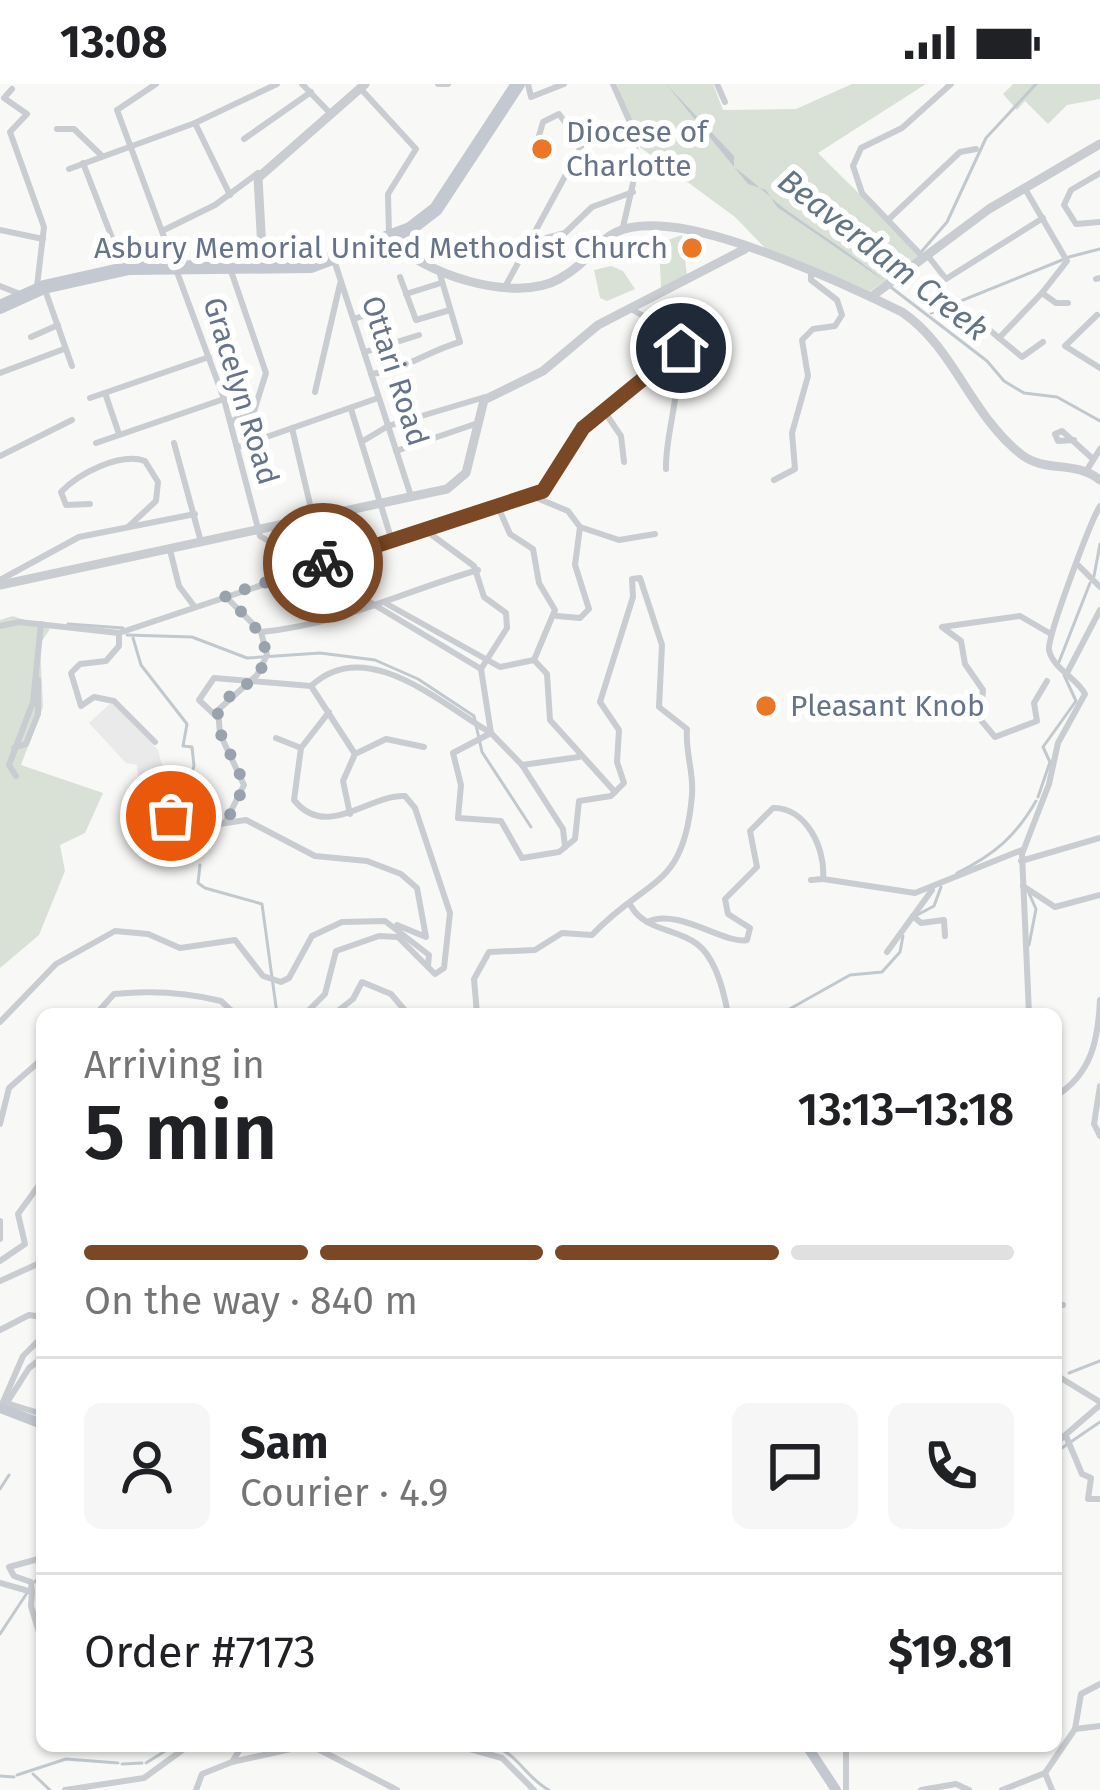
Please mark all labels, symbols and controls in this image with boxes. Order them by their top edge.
text: 13:08 [60,15,168,69]
place label: Diocese of Charlotte [566,114,709,184]
marker: Diocese of Charlotte [529,136,555,162]
water label: Beaverdam Creek [770,160,996,350]
place label: Asbury Memorial United Methodist Church [94,230,668,266]
marker: Asbury Memorial United Methodist Church [679,235,705,261]
street label: Ottari Road [354,291,436,451]
street label: Gracelyn Road [195,293,287,489]
pin [630,297,732,399]
icon: home [648,315,714,381]
courier [263,503,383,623]
icon: bike [290,530,356,596]
place label: Pleasant Knob [790,688,985,724]
marker: Pleasant Knob [753,693,779,719]
pin [120,765,222,867]
icon: bag [138,783,204,849]
text: Arriving in [84,1042,265,1088]
text: 13:13–13:18 [798,1083,1014,1137]
text: 5 min [84,1086,277,1180]
text: On the way · 840 m [84,1278,418,1324]
button: person [84,1403,210,1529]
button: chat [732,1403,858,1529]
button: phone [888,1403,1014,1529]
text: Sam [240,1416,328,1470]
text: Courier · 4.9 [240,1470,449,1516]
text: Order #7173 [84,1625,316,1679]
text: $19.81 [888,1625,1014,1679]

